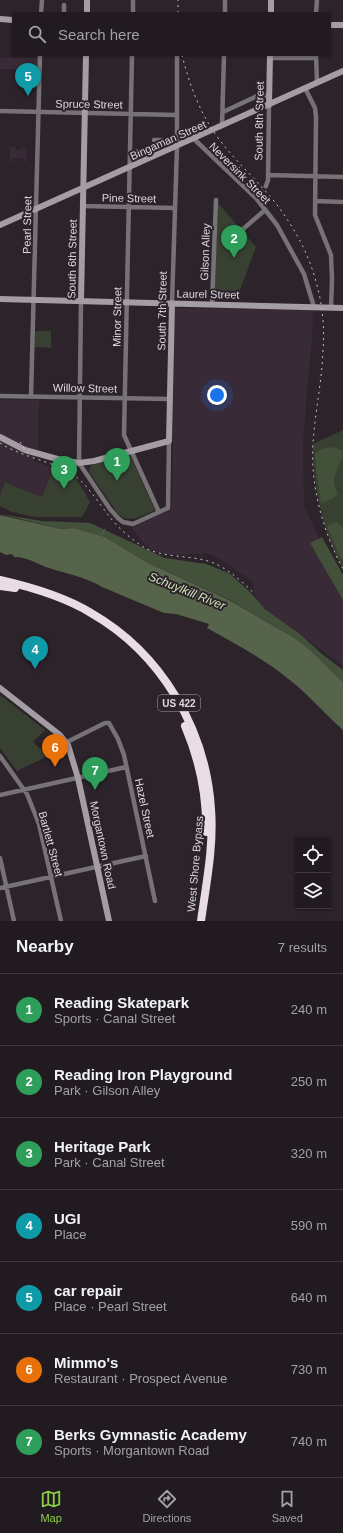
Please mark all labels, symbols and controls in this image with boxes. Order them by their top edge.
search box [12,12,331,56]
icon: search [26,23,48,45]
text: Search here [58,26,140,43]
pin: 5 [15,63,41,96]
street label: South 8th Street [252,81,266,161]
street label: Spruce Street [55,97,123,111]
street label: Bingaman Street [128,118,208,162]
street label: Neversink Street [207,140,273,206]
street label: Pine Street [102,192,156,204]
street label: Pearl Street [20,196,34,254]
street label: South 6th Street [65,219,79,299]
street label: Gilson Alley [198,223,212,281]
pin: 2 [221,225,247,258]
street label: South 7th Street [155,271,169,351]
street label: Minor Street [110,287,124,347]
street label: Laurel Street [176,287,240,301]
street label: Willow Street [53,381,117,395]
your location [207,385,227,405]
pin: 1 [104,448,130,481]
pin: 3 [51,456,77,489]
water label: Schuylkill River [147,569,228,613]
pin: 4 [22,636,48,669]
road number: US 422 [158,695,200,711]
pin: 6 [42,734,68,767]
pin: 7 [82,757,108,790]
street label: Hazel Street [133,777,157,839]
street label: Morgantown Road [88,800,118,890]
street label: Bartlett Street [36,810,66,878]
street label: West Shore Bypass [185,815,205,913]
map controls [295,837,331,909]
button: locate [295,837,331,873]
button: layers [295,873,331,909]
text: Nearby [16,937,74,956]
text: 7 results [278,940,327,955]
text: Reading Skatepark [54,994,189,1011]
text: 1 [25,1002,33,1017]
text: 240 m [291,1002,327,1017]
text: Sports · Canal Street [54,1011,175,1026]
text: Reading Iron Playground [54,1066,232,1083]
text: 2 [25,1074,33,1089]
text: 250 m [291,1074,327,1089]
text: Park · Gilson Alley [54,1083,160,1098]
text: Heritage Park [54,1138,151,1155]
text: 3 [25,1146,33,1161]
text: 320 m [291,1146,327,1161]
text: Park · Canal Street [54,1155,165,1170]
text: UGI [54,1210,81,1227]
text: 4 [25,1218,33,1233]
text: 590 m [291,1218,327,1233]
text: Place [54,1227,87,1242]
text: car repair [54,1282,122,1299]
text: 5 [25,1290,33,1305]
text: 640 m [291,1290,327,1305]
text: Place · Pearl Street [54,1299,167,1314]
text: Mimmo's [54,1354,118,1371]
text: 6 [25,1362,33,1377]
text: 730 m [291,1362,327,1377]
text: Restaurant · Prospect Avenue [54,1371,227,1386]
text: Berks Gymnastic Academy [54,1426,247,1443]
text: 7 [25,1434,33,1449]
text: 740 m [291,1434,327,1449]
text: Sports · Morgantown Road [54,1443,209,1458]
tab: Map [40,1488,62,1524]
tab: Directions [142,1488,191,1524]
tab: Saved [272,1488,303,1524]

